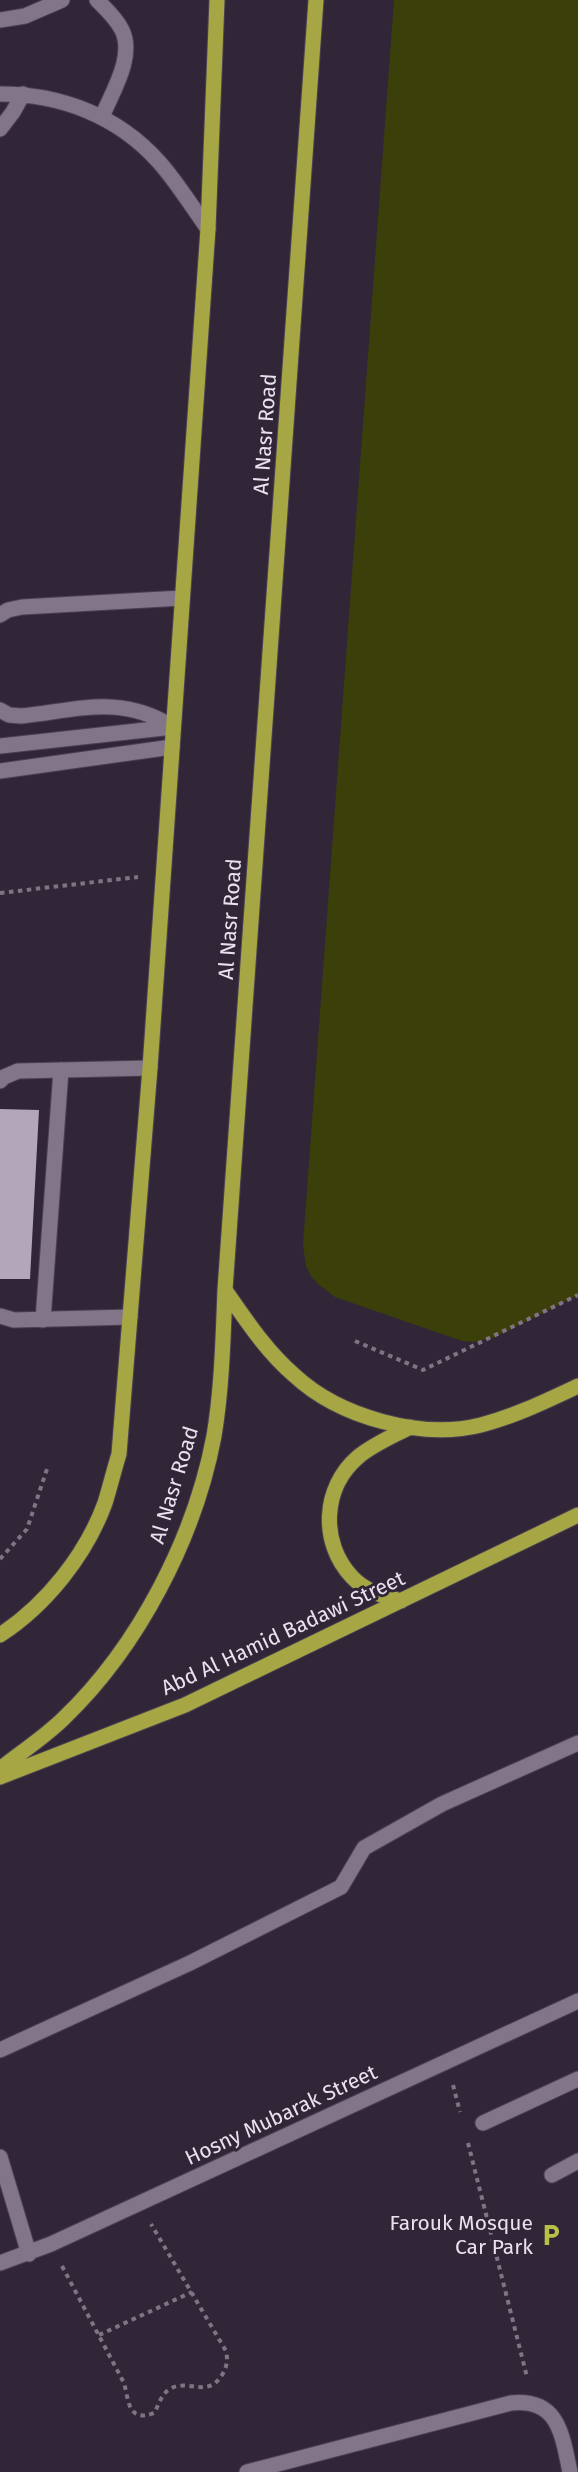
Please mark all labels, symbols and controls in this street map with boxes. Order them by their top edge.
street label: Al Nasr Road [248,373,282,495]
street label: Al Nasr Road [213,858,247,980]
street label: Al Nasr Road [144,1423,204,1547]
street label: Abd Al Hamid Badawi Street [157,1565,409,1701]
street label: Hosny Mubarak Street [181,2059,381,2171]
place label: Farouk Mosque Car Park [390,2210,533,2260]
parking icon: Farouk Mosque Car Park [538,2222,564,2248]

